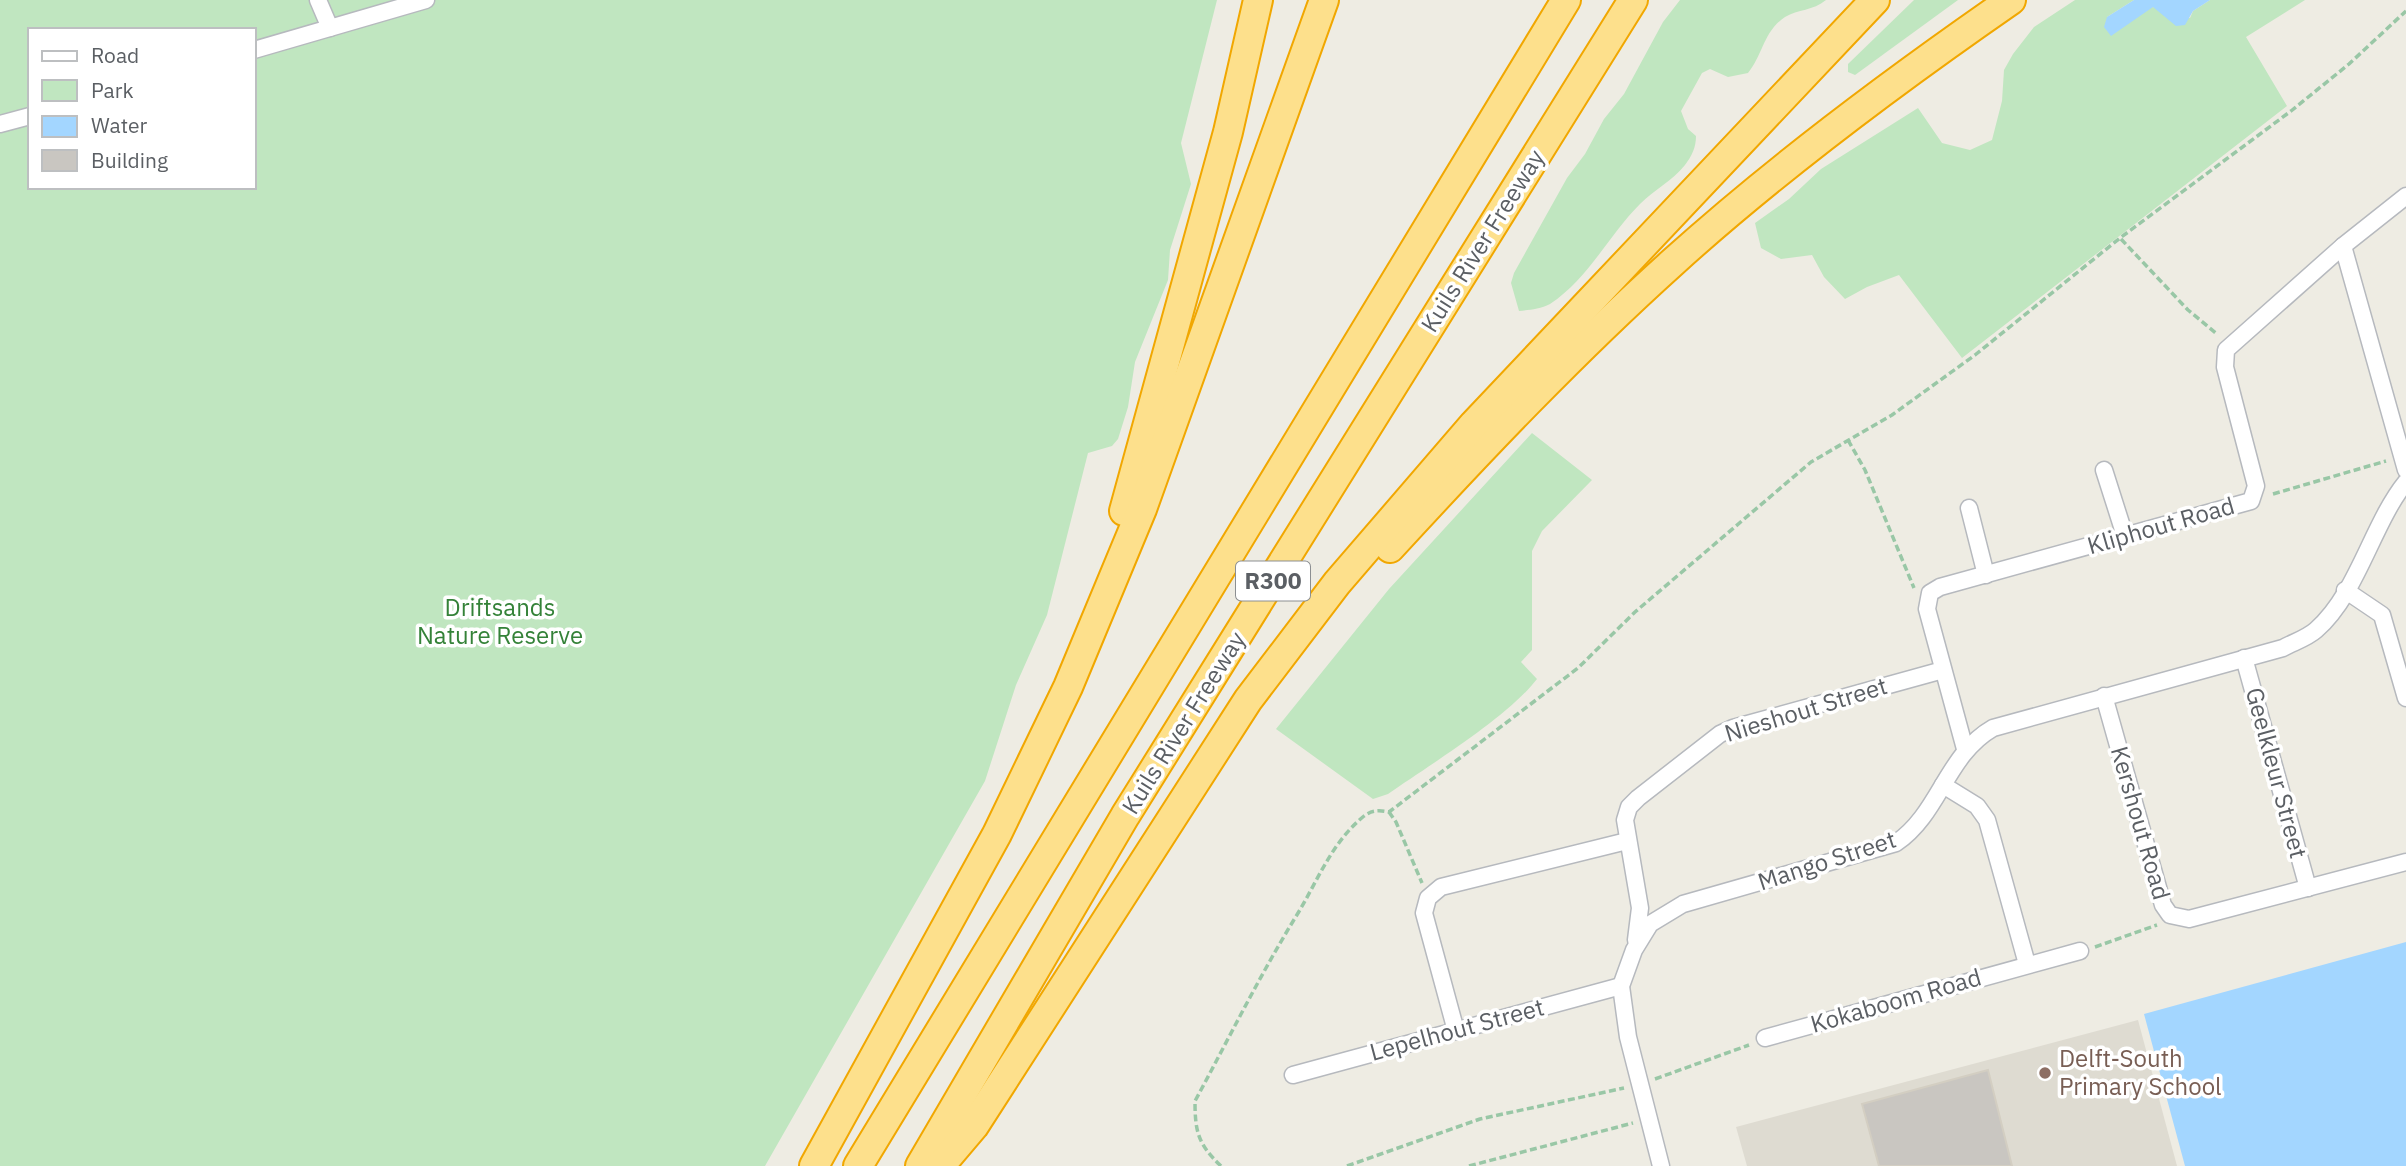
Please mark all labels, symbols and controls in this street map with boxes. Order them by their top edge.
legend [28,28,256,189]
text: Road [91,41,139,69]
text: Park [91,76,134,104]
text: Water [91,111,148,139]
street label: Kuils River Freeway [1413,143,1551,338]
text: Building [91,146,168,174]
street label: Kliphout Road [2083,489,2238,561]
road number: R300 [1236,562,1310,600]
park label: Driftsands Nature Reserve [417,591,583,651]
street label: Kuils River Freeway [1114,625,1252,820]
street label: Nieshout Street [1720,669,1891,749]
street label: Geelkleur Street [2239,684,2315,862]
street label: Kershout Road [2104,742,2178,903]
street label: Mango Street [1754,823,1900,897]
street label: Kokaboom Road [1807,960,1985,1040]
street label: Lepelhout Street [1366,990,1547,1068]
place label: Delft-South Primary School [2059,1042,2222,1102]
marker: Delft-South Primary School [2037,1065,2053,1081]

